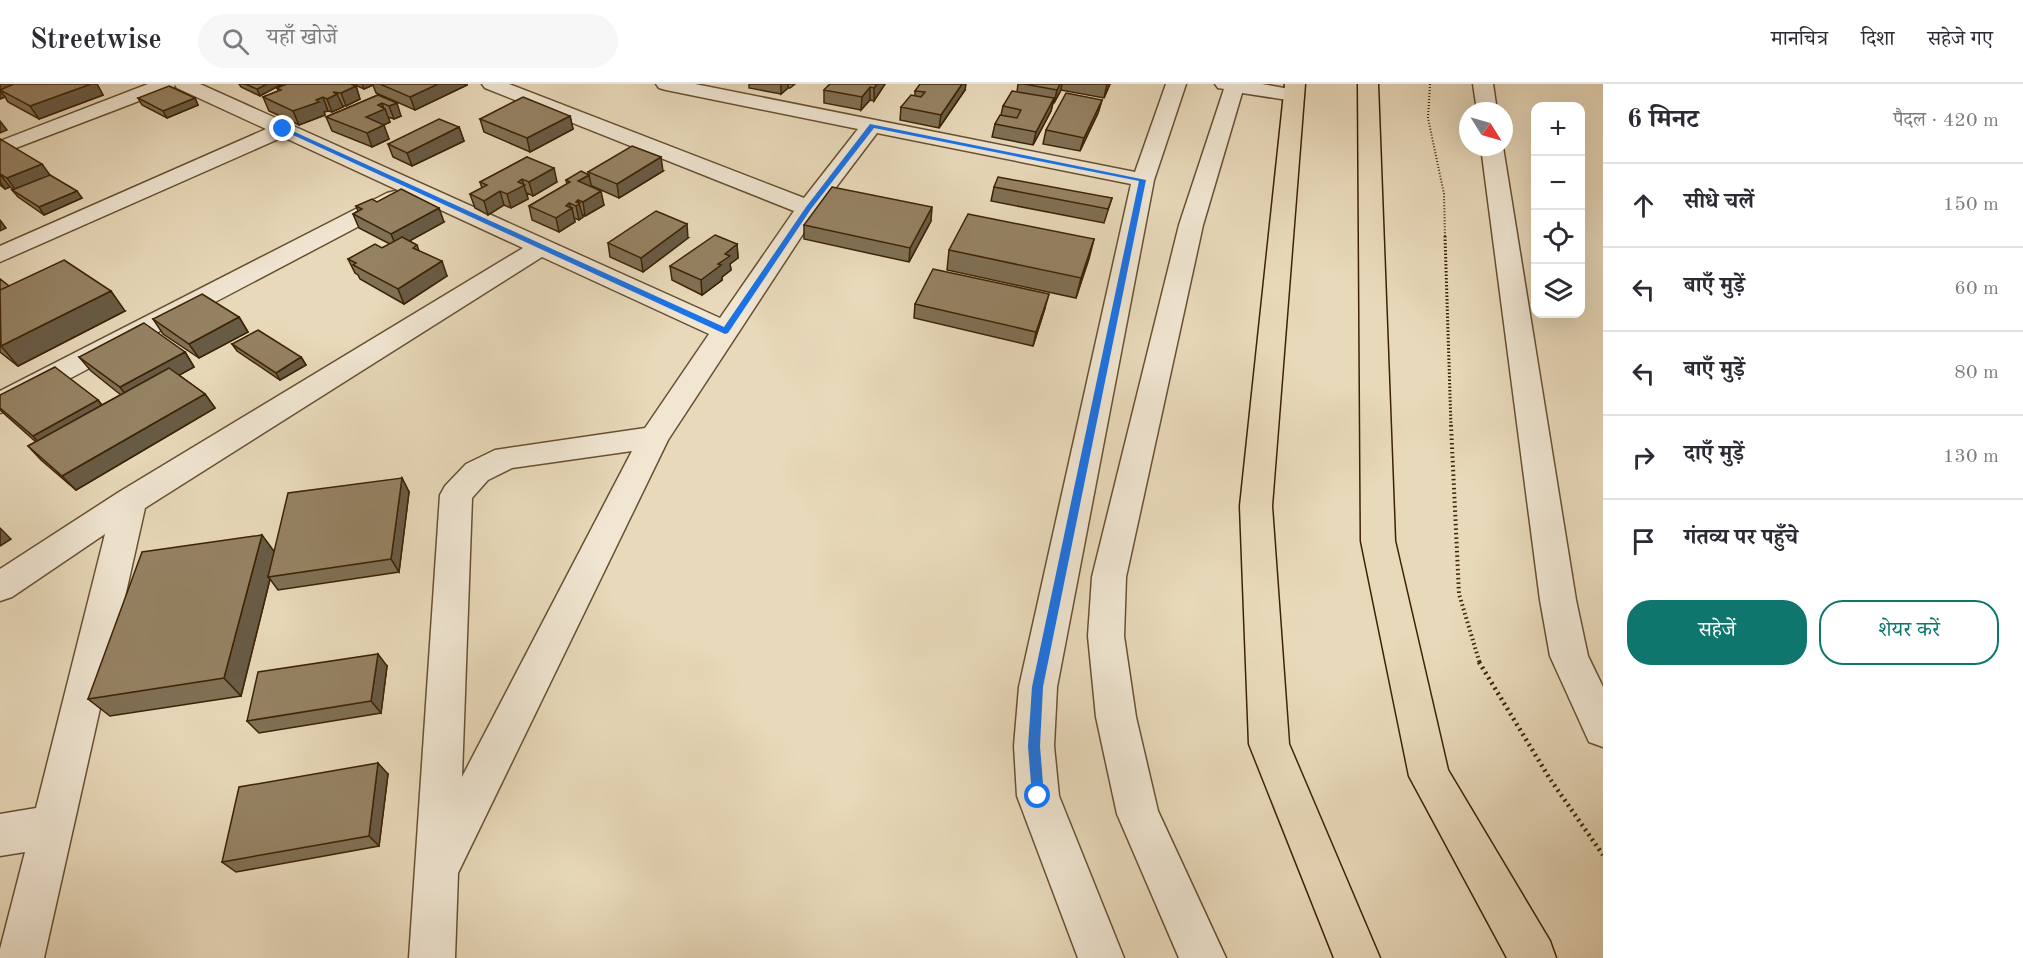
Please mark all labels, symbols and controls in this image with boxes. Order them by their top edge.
search box [198,14,618,68]
icon: search [219,25,252,58]
text: Streetwise [30,27,162,55]
text: यहाँ खोजें [267,27,337,49]
text: मानचित्र [1771,29,1828,50]
text: दिशा [1861,29,1894,50]
text: सहेजे गए [1927,29,1993,50]
north arrow [1459,102,1513,156]
map controls [1531,102,1585,318]
button: + [1531,102,1585,156]
text: 6 मिनट [1627,107,1699,133]
text: पैदल · 420 m [1893,111,1999,131]
route end [269,115,295,141]
button: − [1531,156,1585,210]
icon: ahead [1627,189,1660,222]
text: सीधे चलें [1684,191,1754,213]
text: 150 m [1943,195,1999,215]
button: locate [1531,210,1585,264]
button: layers [1531,264,1585,318]
icon: left [1627,273,1660,306]
text: बाएँ मुड़ें [1684,275,1745,297]
text: 60 m [1954,279,1999,299]
icon: left [1627,357,1660,390]
text: बाएँ मुड़ें [1684,359,1745,381]
text: 80 m [1954,363,1999,383]
icon: right [1627,441,1660,474]
text: दाएँ मुड़ें [1684,443,1744,465]
text: 130 m [1943,447,1999,467]
icon: arrive [1627,525,1660,558]
text: गंतव्य पर पहुँचे [1684,527,1798,549]
button: सहेजें [1627,600,1807,665]
button: शेयर करें [1819,600,1999,665]
route start [1024,782,1050,808]

